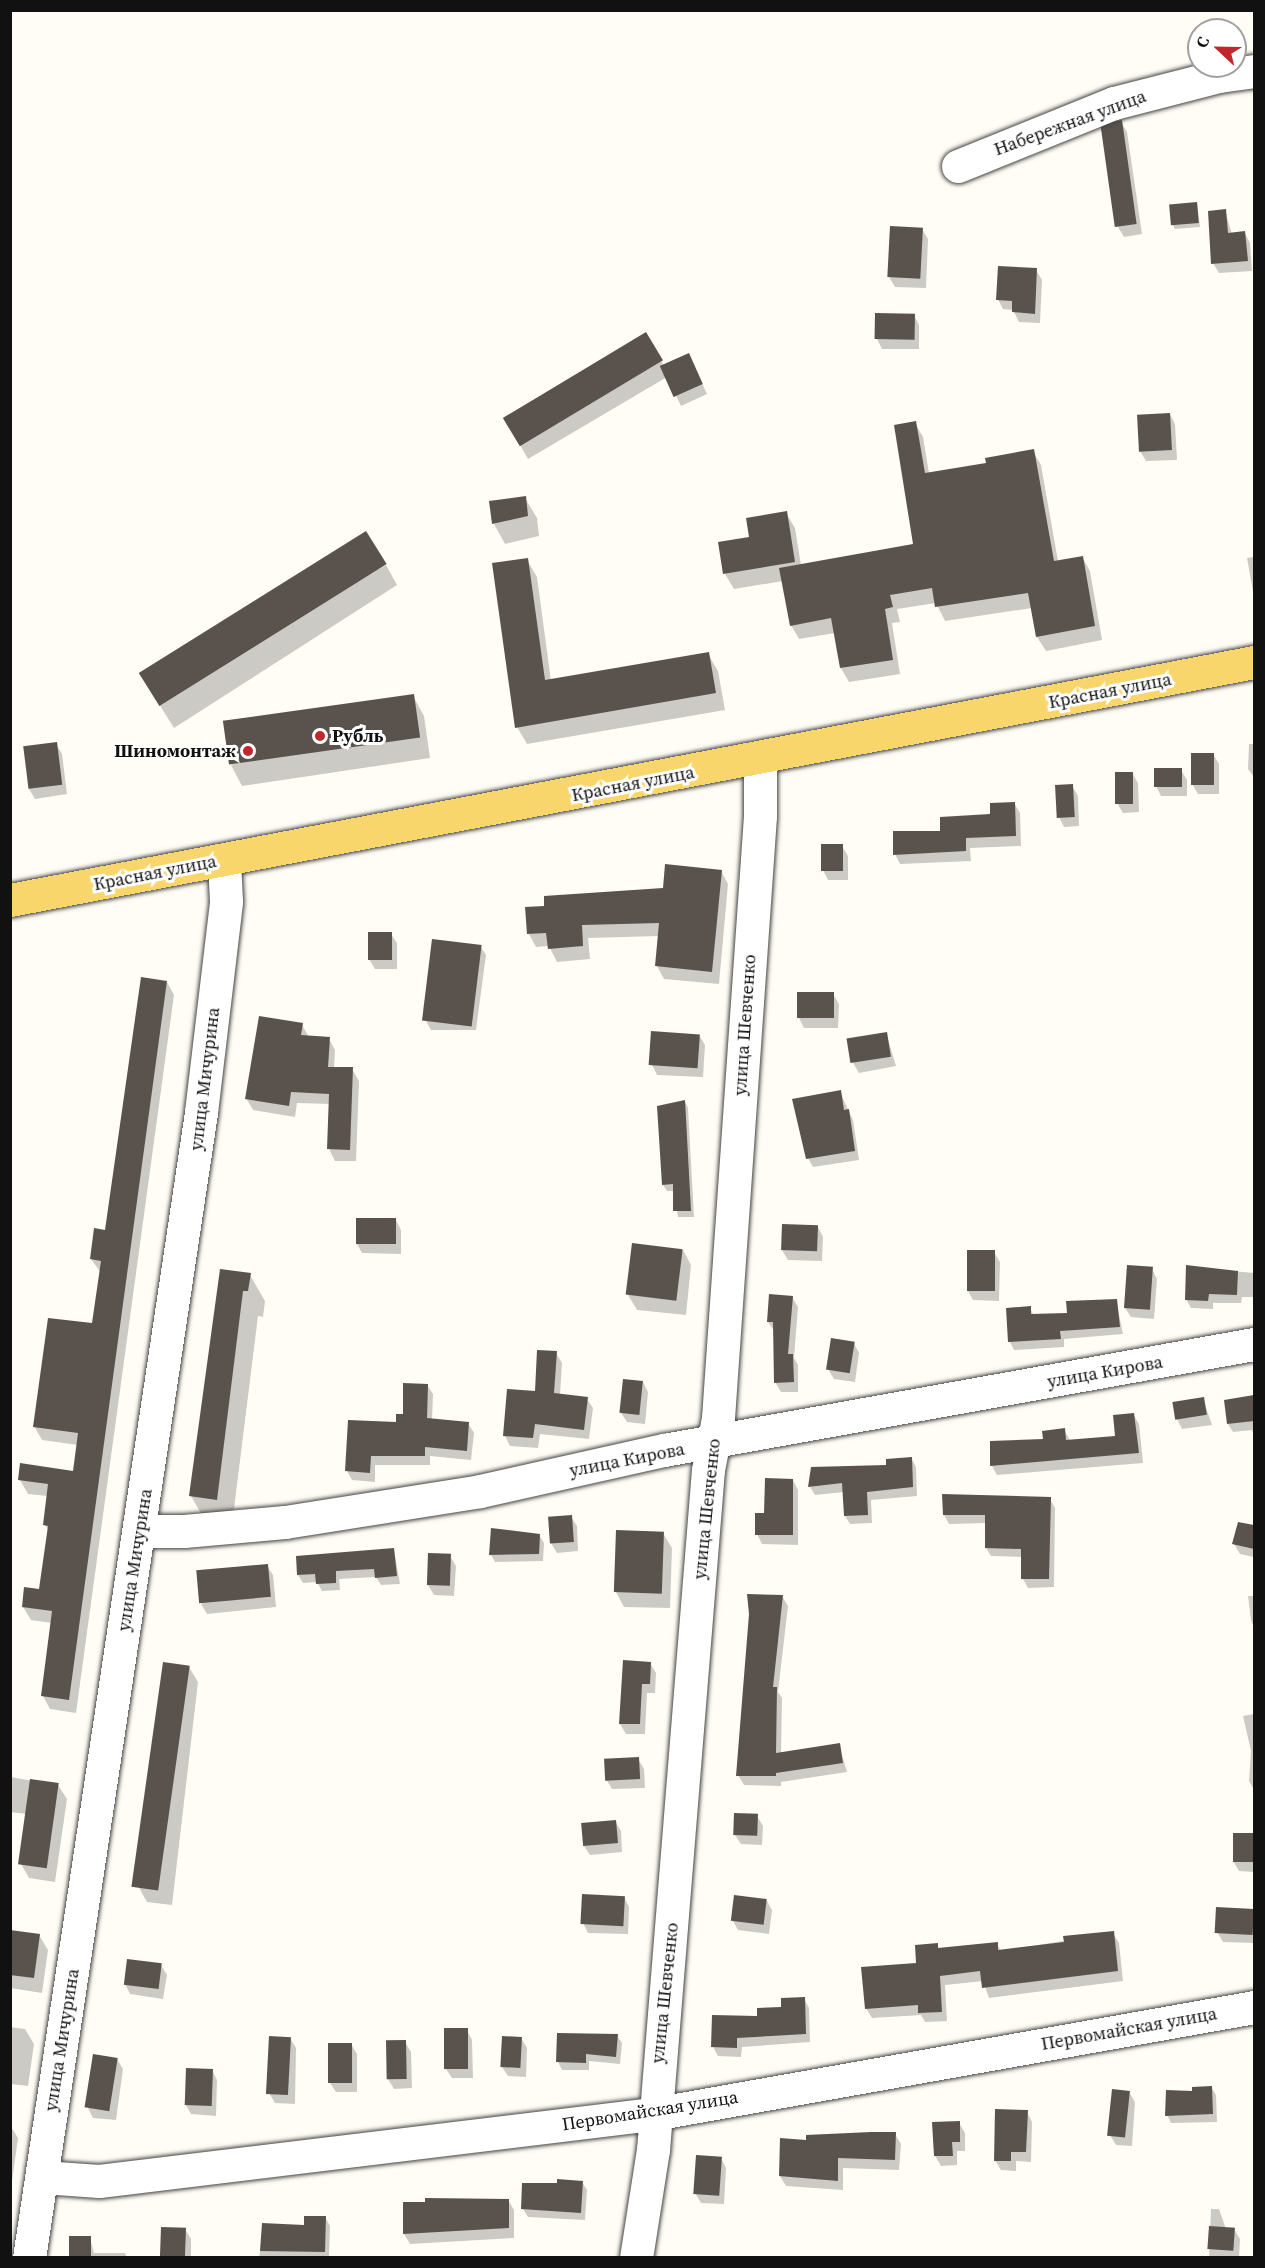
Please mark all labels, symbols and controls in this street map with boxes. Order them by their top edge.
north arrow [1187,18,1247,78]
text: С [1190,33,1214,51]
street label: Набережная улица [991,85,1149,161]
street label: Красная улица [1047,669,1173,713]
place label: Рубль [332,725,383,747]
marker: Рубль [313,729,327,743]
place label: Шиномонтаж [114,740,236,762]
marker: Шиномонтаж [241,744,255,758]
street label: Красная улица [570,762,696,806]
street label: Красная улица [92,851,218,895]
street label: улица Шевченко [729,954,761,1096]
street label: улица Мичурина [185,1006,225,1152]
street label: улица Кирова [1046,1351,1164,1393]
street label: улица Шевченко [689,1437,725,1581]
street label: улица Кирова [568,1438,686,1482]
street label: улица Мичурина [113,1487,157,1633]
street label: улица Шевченко [647,1921,683,2065]
street label: улица Мичурина [40,1967,84,2113]
street label: Первомайская улица [1039,2003,1219,2055]
street label: Первомайская улица [560,2086,740,2136]

